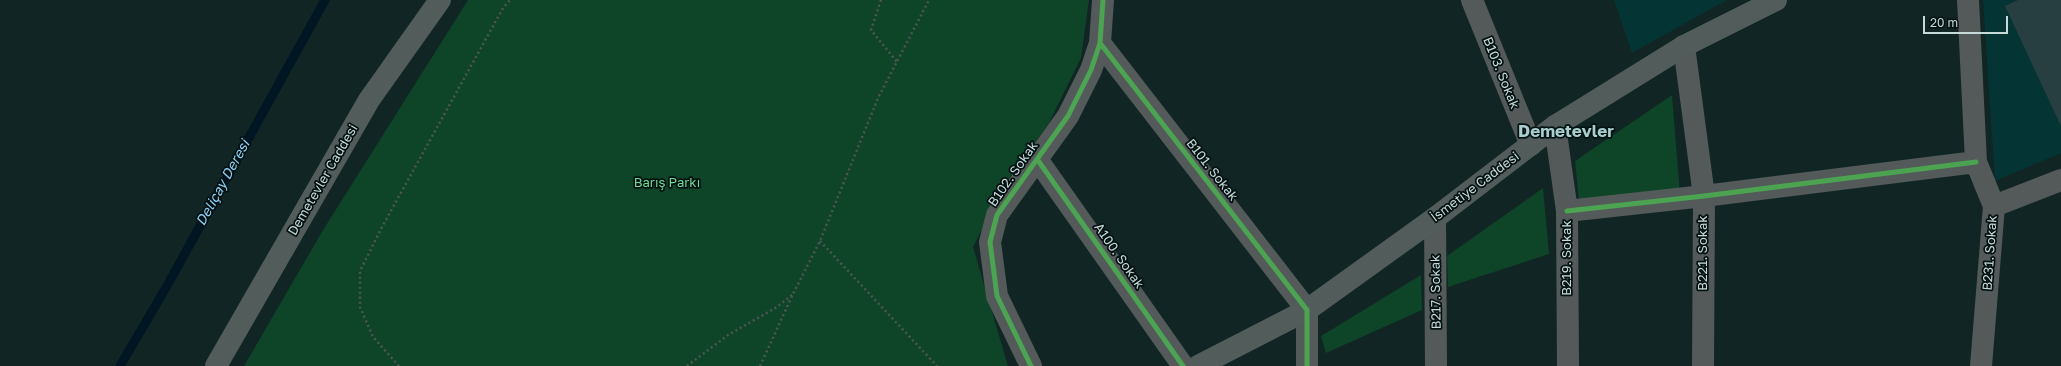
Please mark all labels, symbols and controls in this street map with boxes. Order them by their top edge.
scale bar [1925,8,2010,34]
text: 20 m [1930,15,1958,30]
street label: B103. Sokak [1480,35,1522,111]
street label: Demetevler Caddesi [285,122,361,238]
district label: Demetevler [1518,122,1614,142]
street label: B101. Sokak [1183,136,1241,204]
water label: Deliçay Deresi [193,137,253,229]
street label: B102. Sokak [985,138,1041,210]
street label: İsmetiye Caddesi [1428,149,1522,225]
park label: Barış Parkı [634,175,700,191]
street label: B221. Sokak [1695,215,1711,291]
street label: B231. Sokak [1980,215,2000,291]
street label: A100. Sokak [1091,220,1147,292]
street label: B219. Sokak [1559,220,1575,296]
street label: B217. Sokak [1428,255,1444,329]

